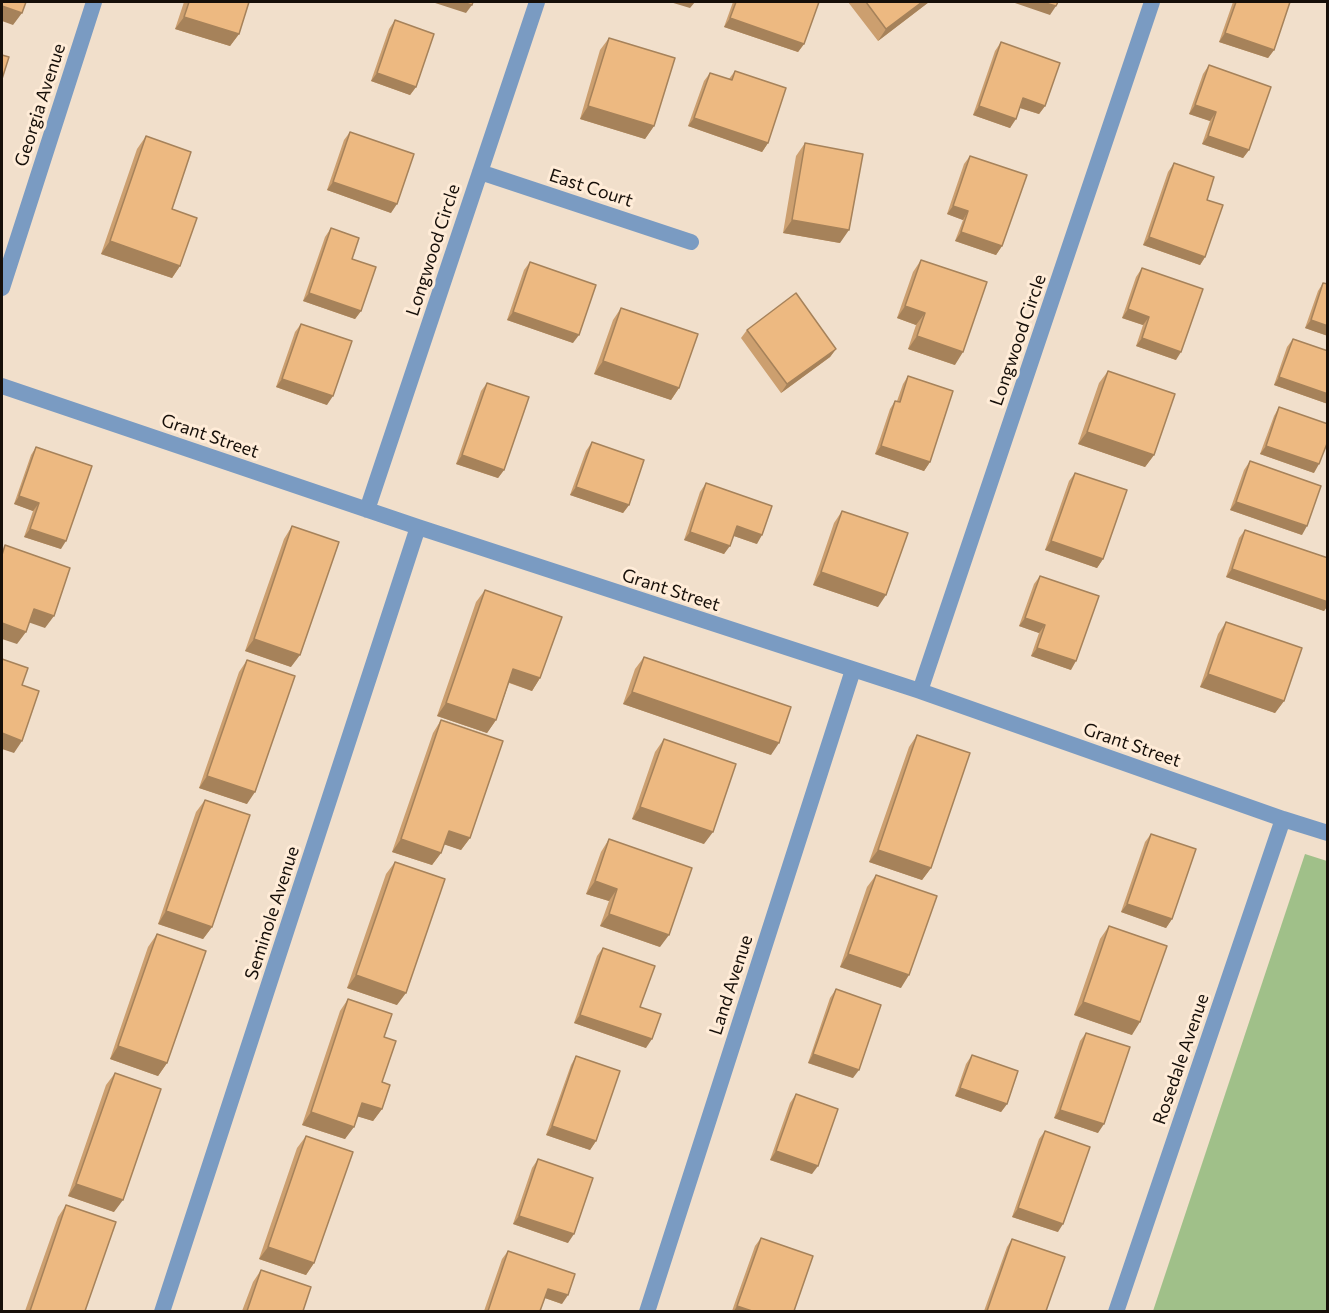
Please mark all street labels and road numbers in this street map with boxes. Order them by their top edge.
street label: Georgia Avenue [10,41,70,169]
street label: East Court [546,164,636,212]
street label: Longwood Circle [402,181,464,319]
street label: Longwood Circle [985,272,1051,408]
street label: Grant Street [158,409,262,463]
street label: Grant Street [619,564,723,616]
street label: Grant Street [1080,718,1184,772]
street label: Seminole Avenue [240,844,304,982]
street label: Land Avenue [705,932,757,1038]
street label: Rosedale Avenue [1148,991,1214,1127]

